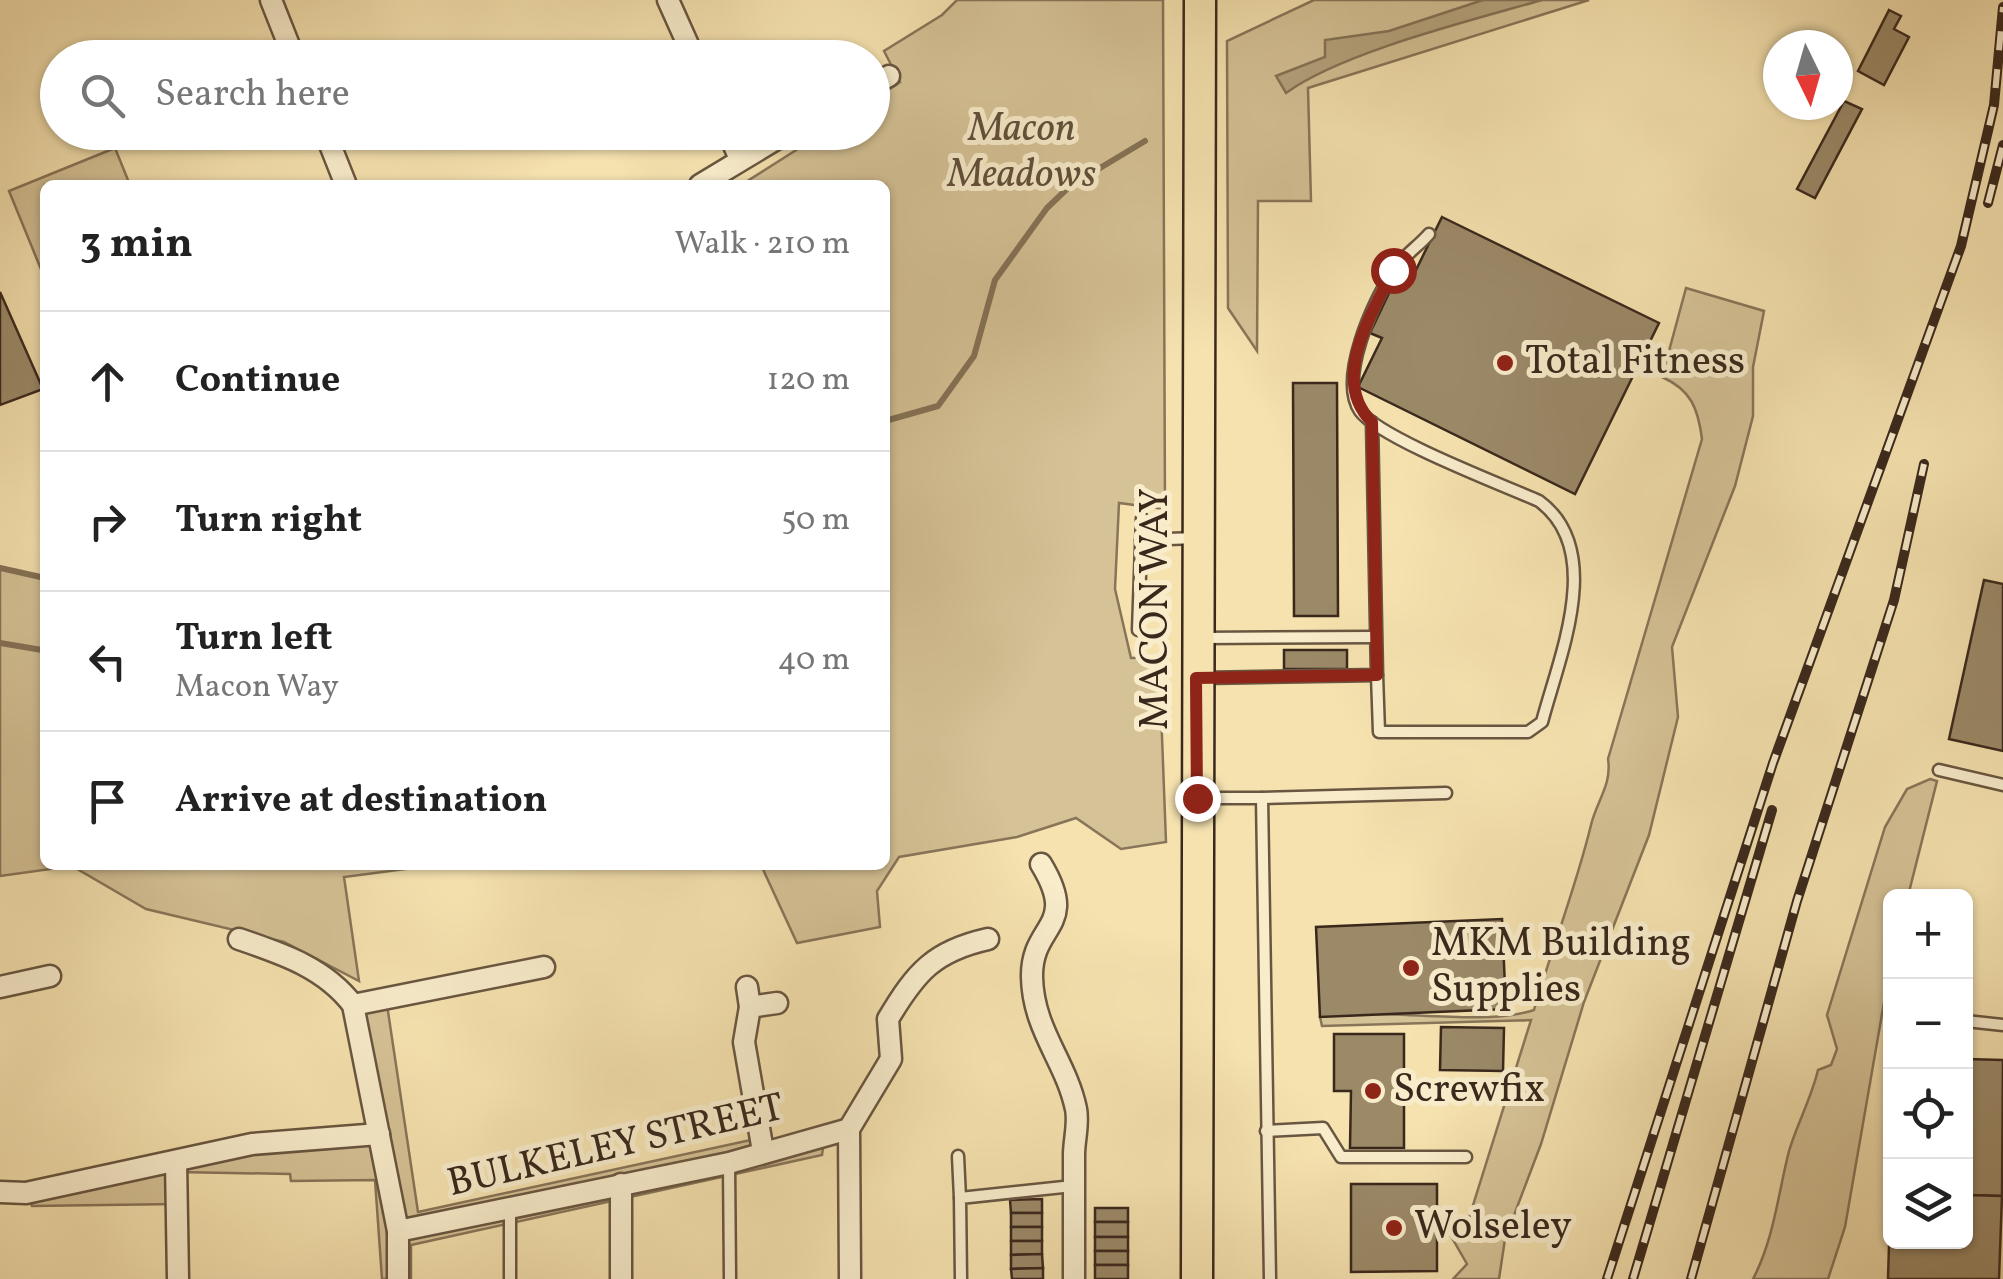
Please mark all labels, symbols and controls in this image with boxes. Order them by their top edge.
north arrow [1763,30,1853,120]
search box [40,40,890,150]
icon: search [75,68,130,123]
text: Search here [155,69,350,122]
park label: Macon Meadows [946,102,1097,204]
text: 3 min [80,216,193,275]
text: Walk · 210 m [675,223,850,267]
route start [1371,248,1417,294]
place label: Total Fitness [1525,335,1745,391]
marker: Total Fitness [1494,352,1516,374]
icon: ahead [80,354,135,409]
text: Continue [175,355,340,408]
text: 120 m [767,359,850,403]
street label: MACON WAY [1129,488,1185,730]
icon: right [80,494,135,549]
text: Turn right [175,495,362,548]
text: 50 m [781,499,850,543]
text: Turn left [175,613,332,666]
icon: left [80,634,135,689]
text: 40 m [778,639,850,683]
text: Macon Way [175,666,339,710]
icon: arrive [80,774,135,829]
text: Arrive at destination [175,775,548,828]
route end [1175,776,1221,822]
map controls [1883,889,1973,1249]
button: + [1883,889,1973,979]
place label: MKM Building Supplies [1431,917,1691,1019]
marker: MKM Building Supplies [1400,957,1422,979]
button: − [1883,979,1973,1069]
place label: Screwfix [1393,1063,1545,1119]
button: locate [1883,1069,1973,1159]
marker: Screwfix [1362,1080,1384,1102]
street label: BULKELEY STREET [442,1081,790,1213]
button: layers [1883,1159,1973,1249]
place label: Wolseley [1414,1200,1572,1256]
marker: Wolseley [1383,1217,1405,1239]

